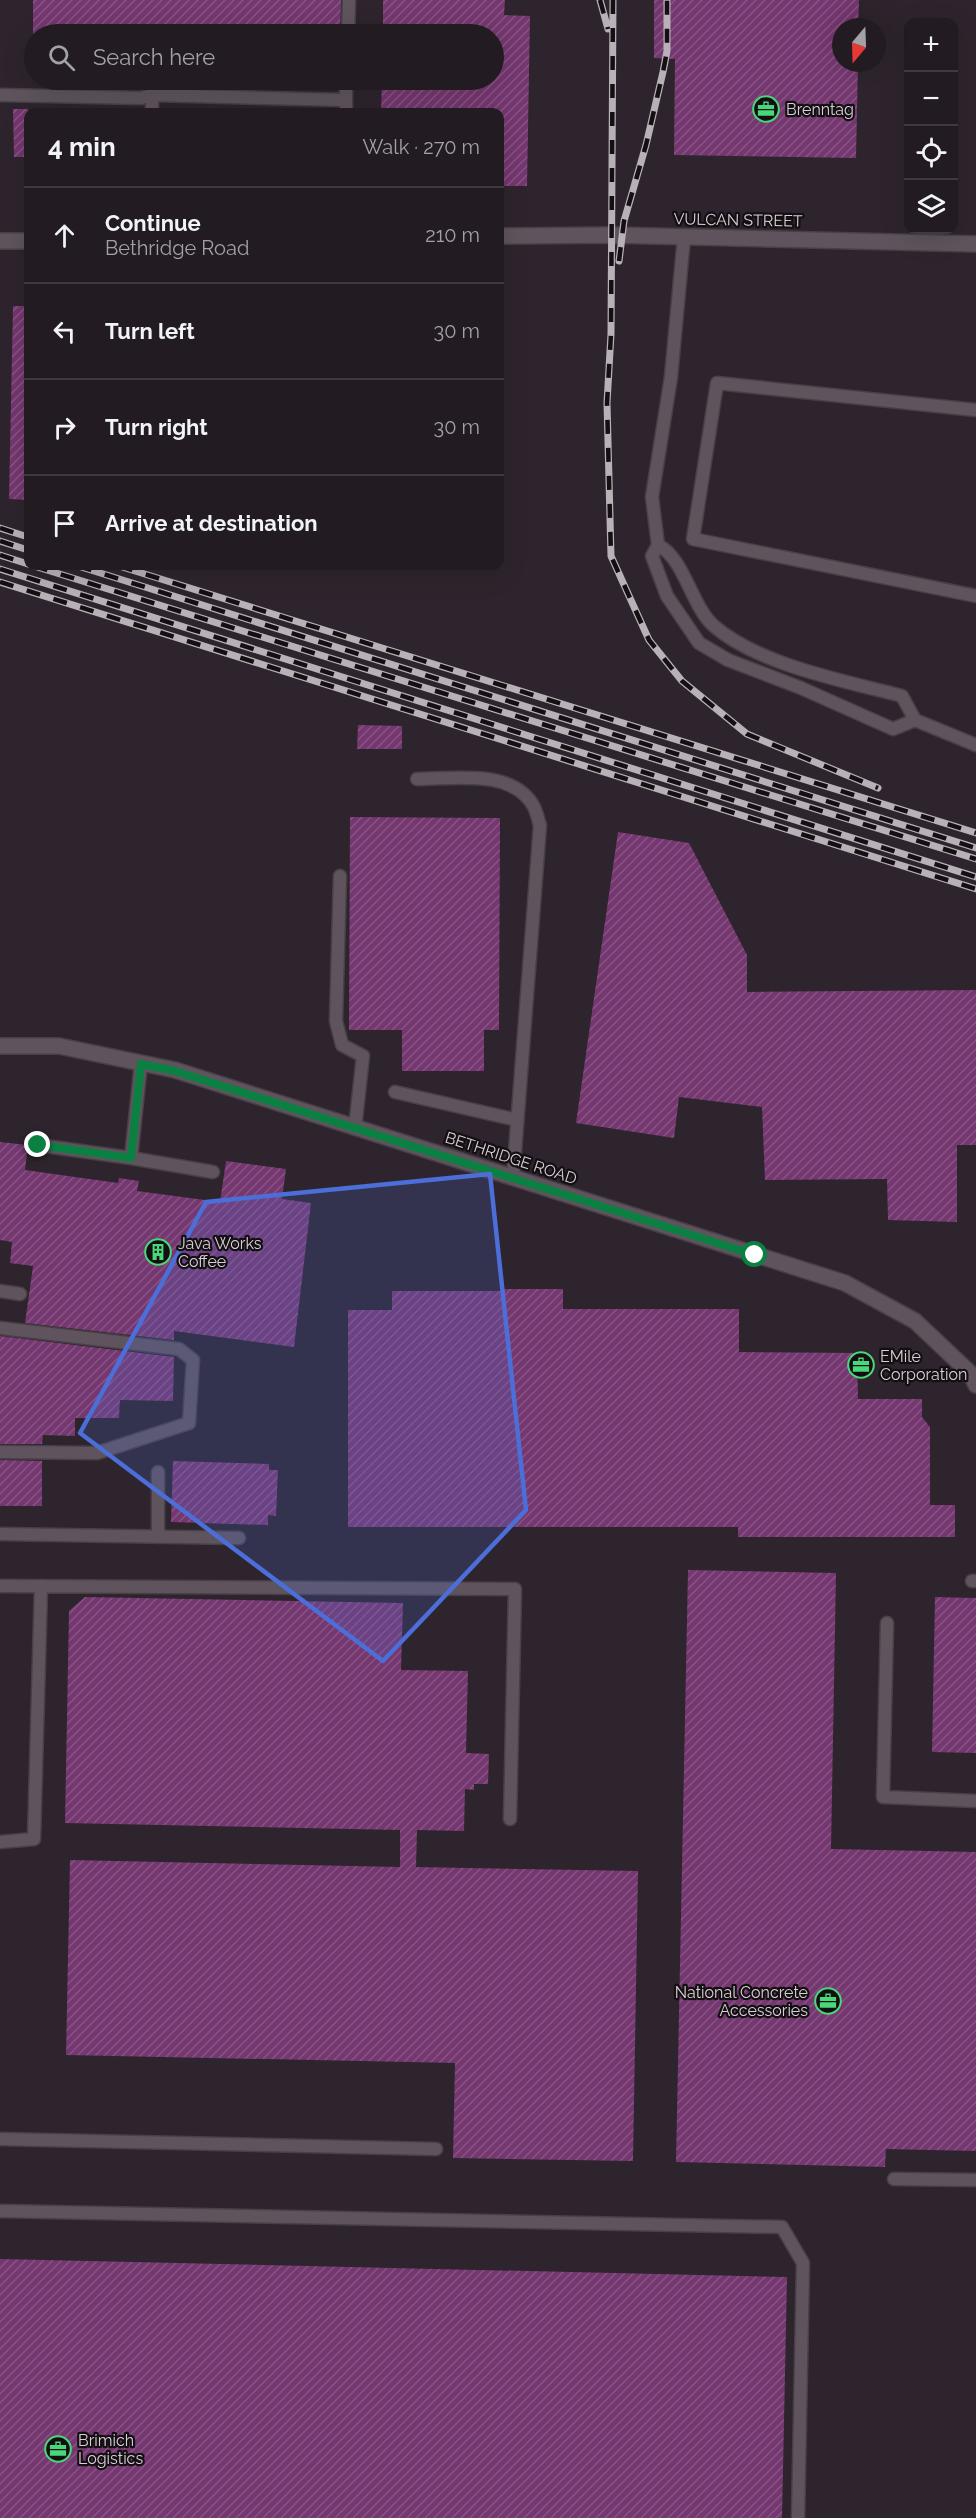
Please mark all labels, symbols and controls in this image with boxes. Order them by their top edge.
north arrow [832,18,886,72]
map controls [904,18,958,234]
button: + [904,18,958,72]
search box [24,24,504,90]
icon: search [45,41,78,74]
text: Search here [93,44,215,70]
button: − [904,72,958,126]
office icon: Brenntag [751,94,781,124]
place label: Brenntag [786,100,854,119]
button: locate [904,126,958,180]
text: 4 min [48,132,116,162]
text: Walk · 270 m [362,135,480,159]
button: layers [904,180,958,234]
street label: VULCAN STREET [673,209,803,231]
text: Continue [105,210,201,236]
icon: ahead [48,219,81,252]
text: 210 m [425,223,480,247]
text: Bethridge Road [105,236,249,260]
icon: left [48,315,81,348]
text: Turn left [105,318,195,344]
text: 30 m [434,319,480,343]
icon: right [48,411,81,444]
text: Turn right [105,414,208,440]
text: 30 m [434,415,480,439]
icon: arrive [48,507,81,540]
text: Arrive at destination [105,510,318,536]
street label: BETHRIDGE ROAD [443,1128,579,1188]
route end [24,1131,50,1157]
place label: Java Works Coffee [178,1234,262,1271]
building icon: Java Works Coffee [143,1237,173,1267]
route start [741,1241,767,1267]
place label: EMile Corporation [880,1347,967,1384]
office icon: EMile Corporation [846,1350,876,1380]
place label: National Concrete Accessories [675,1983,808,2020]
office icon: National Concrete Accessories [813,1986,843,2016]
place label: Brimich Logistics [78,2431,143,2468]
office icon: Brimich Logistics [43,2434,73,2464]

